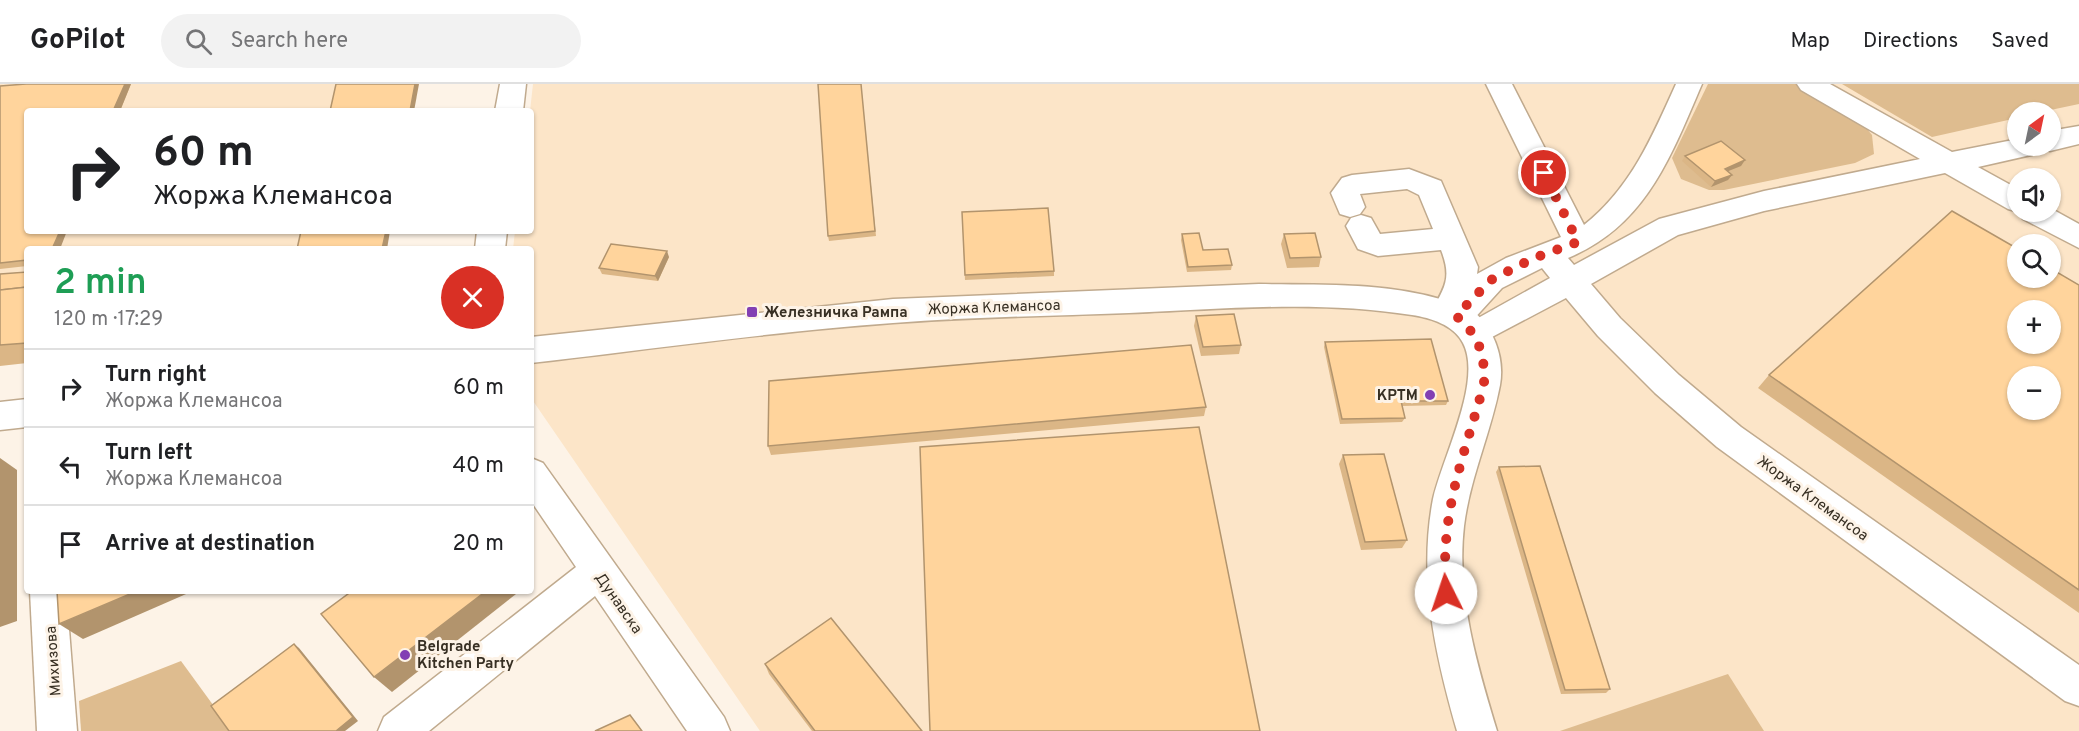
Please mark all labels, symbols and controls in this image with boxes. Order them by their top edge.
search box [161,14,581,68]
text: GoPilot [30,23,125,59]
icon: search [182,25,215,58]
text: Search here [230,28,348,55]
text: Map [1790,28,1830,55]
text: Directions [1863,28,1958,55]
text: Saved [1991,28,2049,55]
north arrow [2007,102,2061,156]
map controls [2007,102,2061,420]
text: 60 m [153,128,254,181]
icon: right [54,132,132,210]
pin [1518,147,1569,198]
icon: arrive [1527,156,1560,189]
button: sound [2007,168,2061,222]
text: Жоржа Клемансоа [153,180,393,214]
button: search [2007,234,2061,288]
text: 2 min [54,261,147,307]
button: close [441,266,504,329]
street label: Жоржа Клемансоа [927,297,1061,320]
button: + [2007,300,2061,354]
place label: Железничка Рампа [764,304,908,323]
marker: Железничка Рампа [745,305,759,319]
text: 120 m · 17:29 [54,307,163,333]
text: Turn right [105,362,207,389]
button: − [2007,366,2061,420]
icon: right [54,372,87,405]
text: 60 m [453,375,504,402]
place label: KPTM [1377,387,1418,406]
marker: KPTM [1423,388,1437,402]
text: Жоржа Клемансоа [105,389,283,415]
text: Turn left [105,440,193,467]
icon: left [54,450,87,483]
street label: Жоржа Клемансоа [1753,452,1872,546]
text: 40 m [452,453,504,480]
text: Жоржа Клемансоа [105,467,283,493]
icon: arrive [54,528,87,561]
text: Arrive at destination [105,531,315,558]
text: 20 m [453,531,504,558]
position arrow [1414,561,1478,625]
street label: Дунавска [590,570,646,638]
street label: Михизова [43,625,66,697]
place label: Belgrade Kitchen Party [417,638,514,674]
marker: Belgrade Kitchen Party [398,648,412,662]

